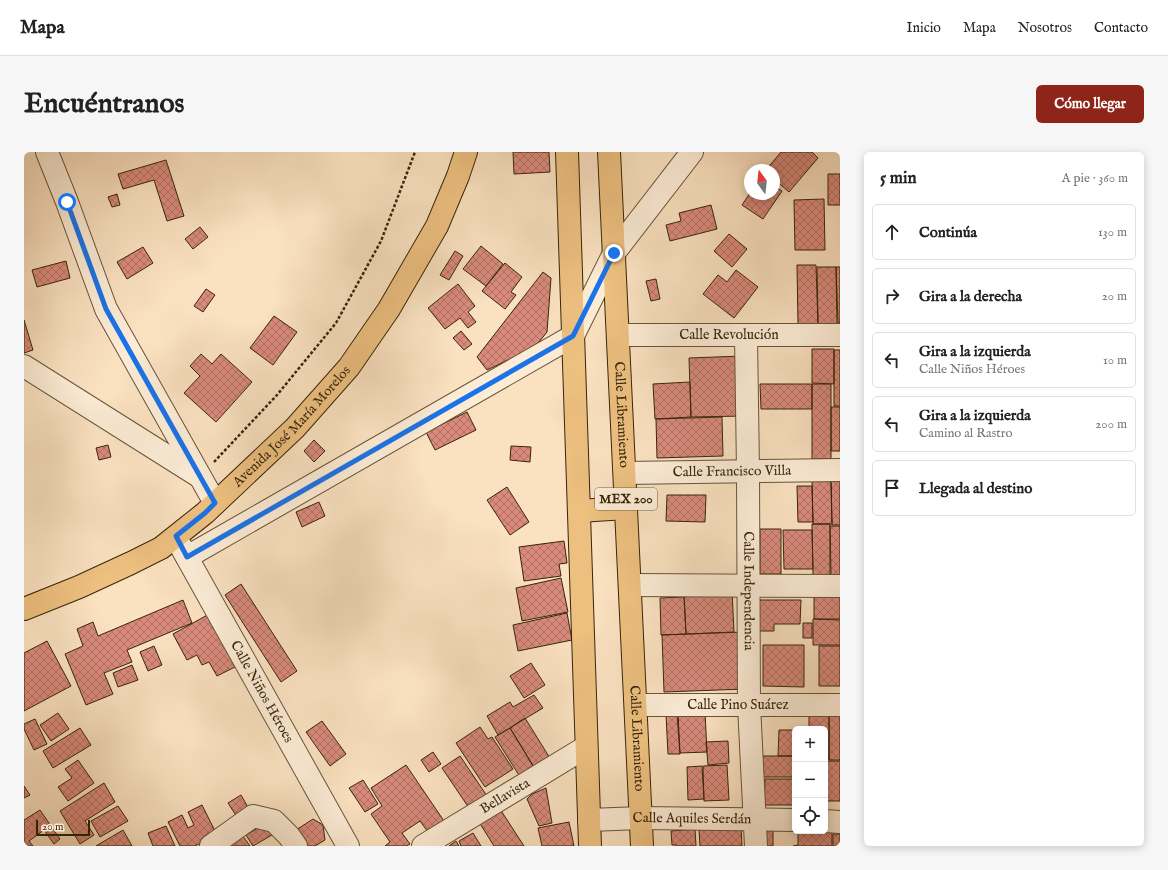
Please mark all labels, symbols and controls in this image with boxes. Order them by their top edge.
text: Mapa [20,16,65,40]
text: Inicio [906,19,941,37]
text: Mapa [963,19,996,37]
text: Nosotros [1018,19,1072,37]
text: Contacto [1094,19,1148,37]
button: Cómo llegar [1036,85,1144,123]
text: Encuéntranos [24,87,184,122]
north arrow [744,164,780,200]
text: 5 min [880,168,917,189]
text: A pie · 360 m [1062,170,1128,187]
route start [58,193,76,211]
icon: ahead [881,221,903,243]
text: Continúa [919,223,977,242]
text: 130 m [1098,224,1127,241]
route end [605,244,623,262]
icon: right [881,285,903,307]
text: Gira a la derecha [919,287,1022,306]
text: 20 m [1102,288,1127,305]
street label: Calle Revolución [679,326,779,344]
text: Gira a la izquierda [919,342,1031,361]
icon: left [881,349,903,371]
text: 10 m [1103,352,1127,369]
street label: Calle Libramiento [610,361,633,469]
text: Calle Niños Héroes [919,361,1025,378]
street label: Avenida José María Morelos [228,362,355,492]
text: Gira a la izquierda [919,406,1031,425]
icon: left [881,413,903,435]
text: 200 m [1095,416,1127,433]
text: Camino al Rastro [919,425,1012,442]
street label: Calle Francisco Villa [673,462,792,481]
icon: arrive [881,477,903,499]
text: Llegada al destino [919,479,1032,498]
road number: MEX 200 [595,488,657,510]
street label: Calle Independencia [739,531,758,652]
street label: Calle Niños Héroes [226,637,298,746]
street label: Calle Libramiento [625,685,648,792]
street label: Calle Pino Suárez [687,696,789,714]
map controls [792,726,828,834]
button: + [792,726,828,762]
button: − [792,762,828,798]
street label: Bellavista [477,774,534,818]
button: locate [792,798,828,834]
street label: Calle Aquiles Serdán [632,809,752,828]
scale bar [36,818,90,837]
text: 20 m [42,820,63,834]

